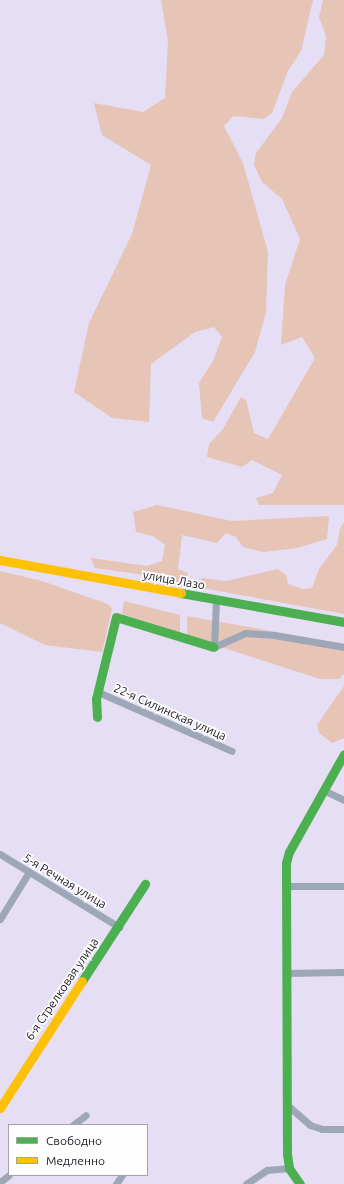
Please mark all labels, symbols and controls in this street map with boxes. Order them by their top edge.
street label: улица Лазо [142,567,206,593]
street label: 22-я Силинская улица [111,681,229,743]
street label: 5-я Речная улица [21,850,109,912]
street label: 6-я Стрелковая улица [22,935,102,1043]
legend [8,1124,148,1176]
text: Свободно [46,1134,102,1147]
text: Медленно [46,1154,105,1167]

